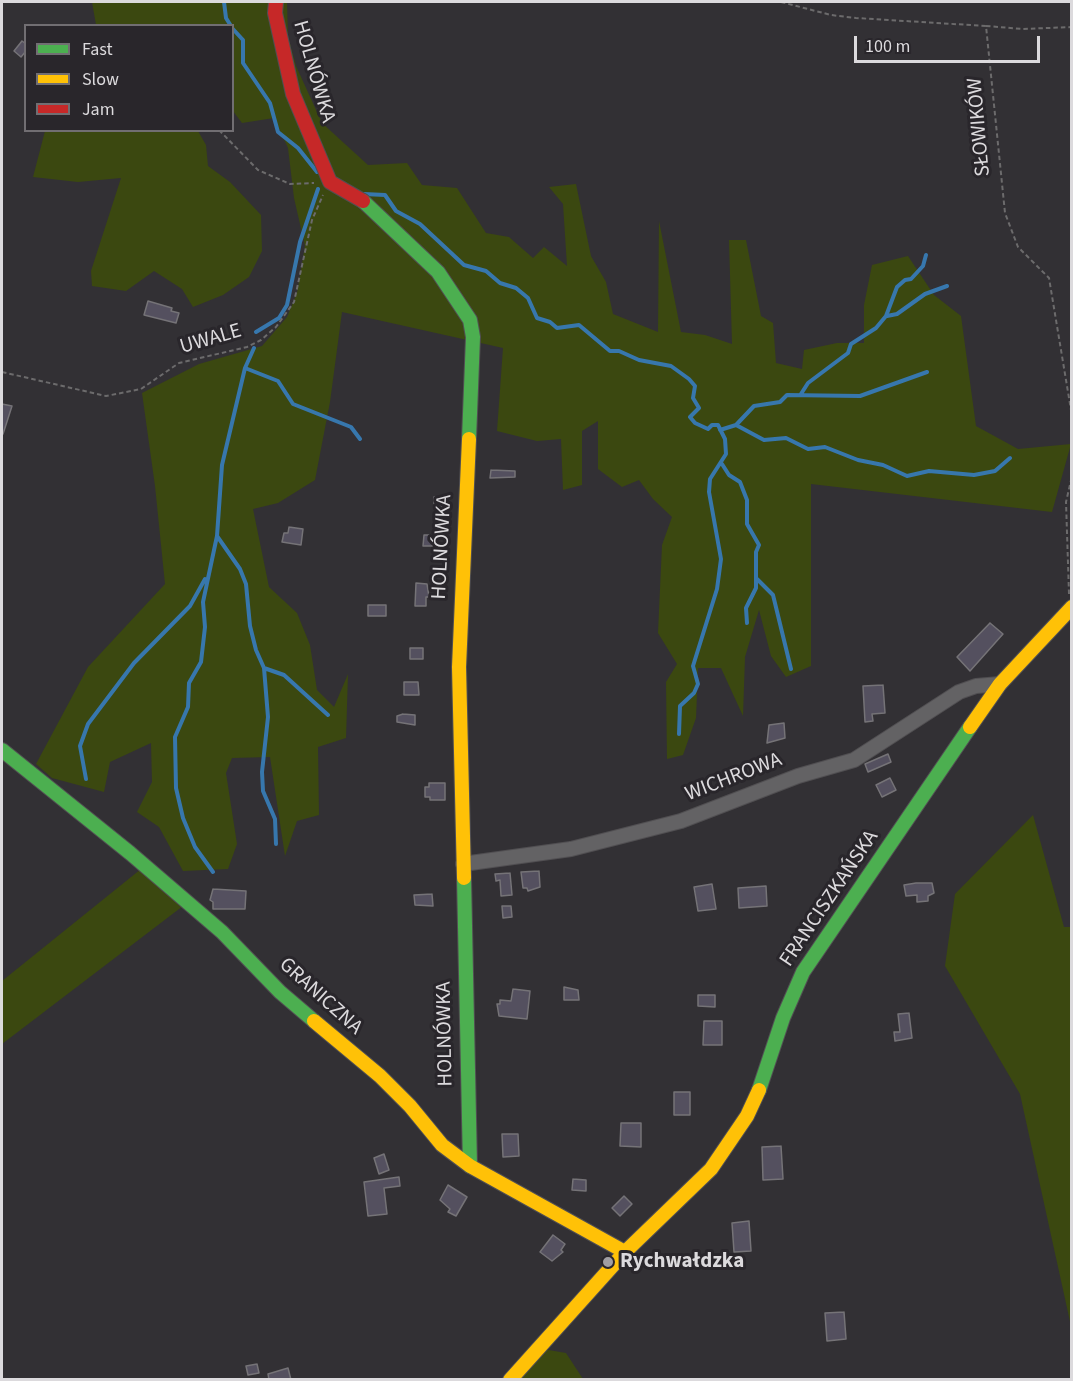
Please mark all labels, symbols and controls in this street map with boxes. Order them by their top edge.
street label: HOLNÓWKA [286,18,340,126]
legend [24,24,234,132]
scale bar [857,24,1043,62]
text: 100 m [865,34,910,59]
text: Fast [82,37,113,62]
text: Slow [82,67,119,92]
street label: SŁOWIKÓW [963,77,997,177]
text: Jam [82,97,115,122]
street label: UWALE [177,319,245,361]
street label: HOLNÓWKA [428,494,458,600]
street label: WICHROWA [682,748,786,808]
street label: FRANCISZKAŃSKA [775,826,885,972]
street label: GRANICZNA [273,953,367,1041]
street label: HOLNÓWKA [432,981,460,1087]
place label: Rychwałdzka [620,1249,744,1275]
marker: Rychwałdzka [601,1255,615,1269]

